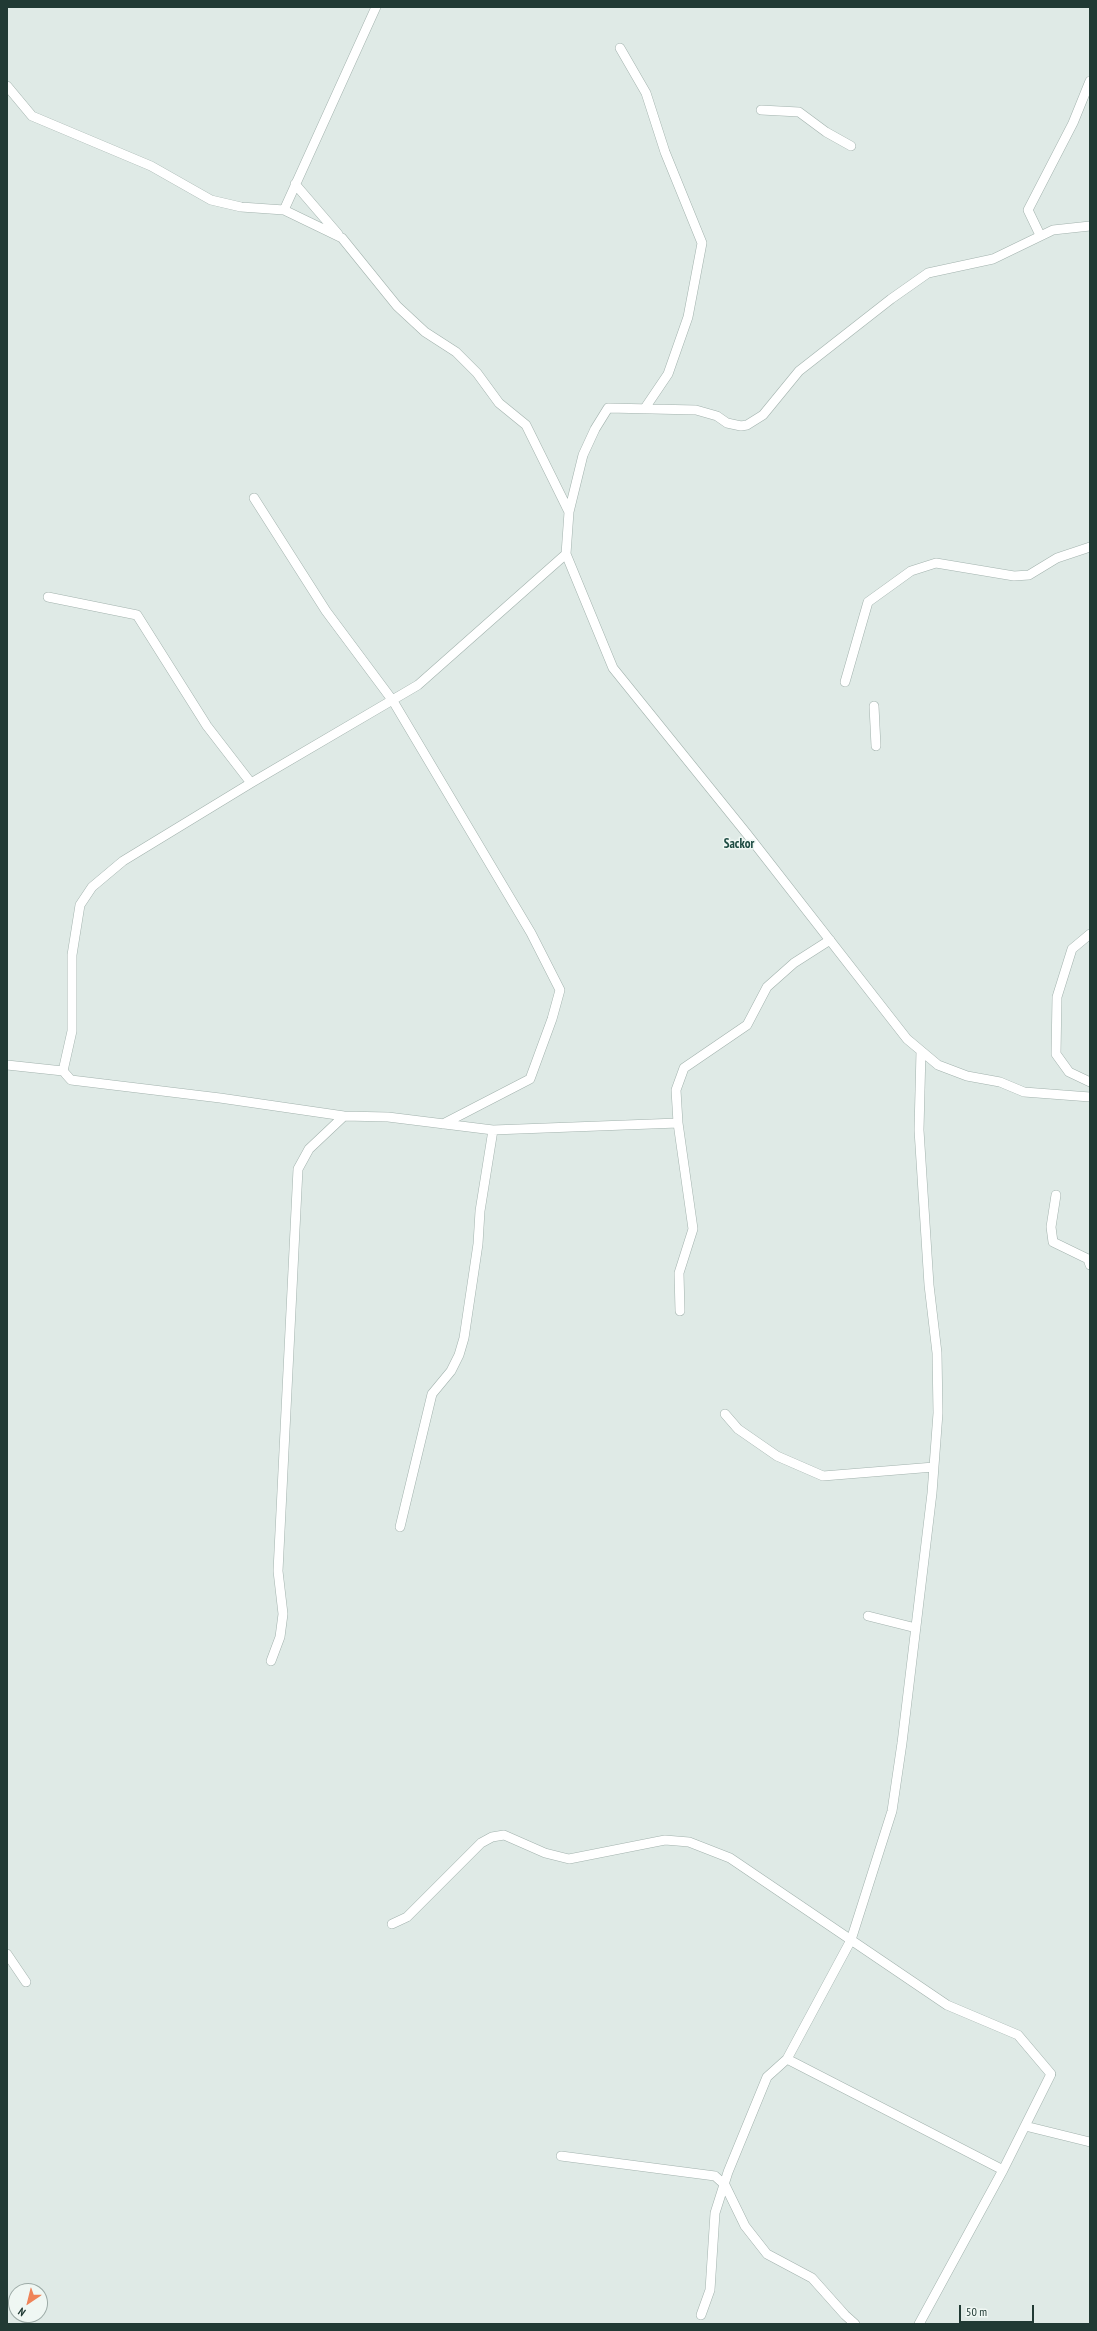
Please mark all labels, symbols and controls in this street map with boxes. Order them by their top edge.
district label: Sackor [724,836,754,852]
north arrow [8,2283,48,2323]
scale bar [961,2297,1036,2323]
text: 50 m [966,2304,987,2319]
text: N [15,2305,28,2319]

